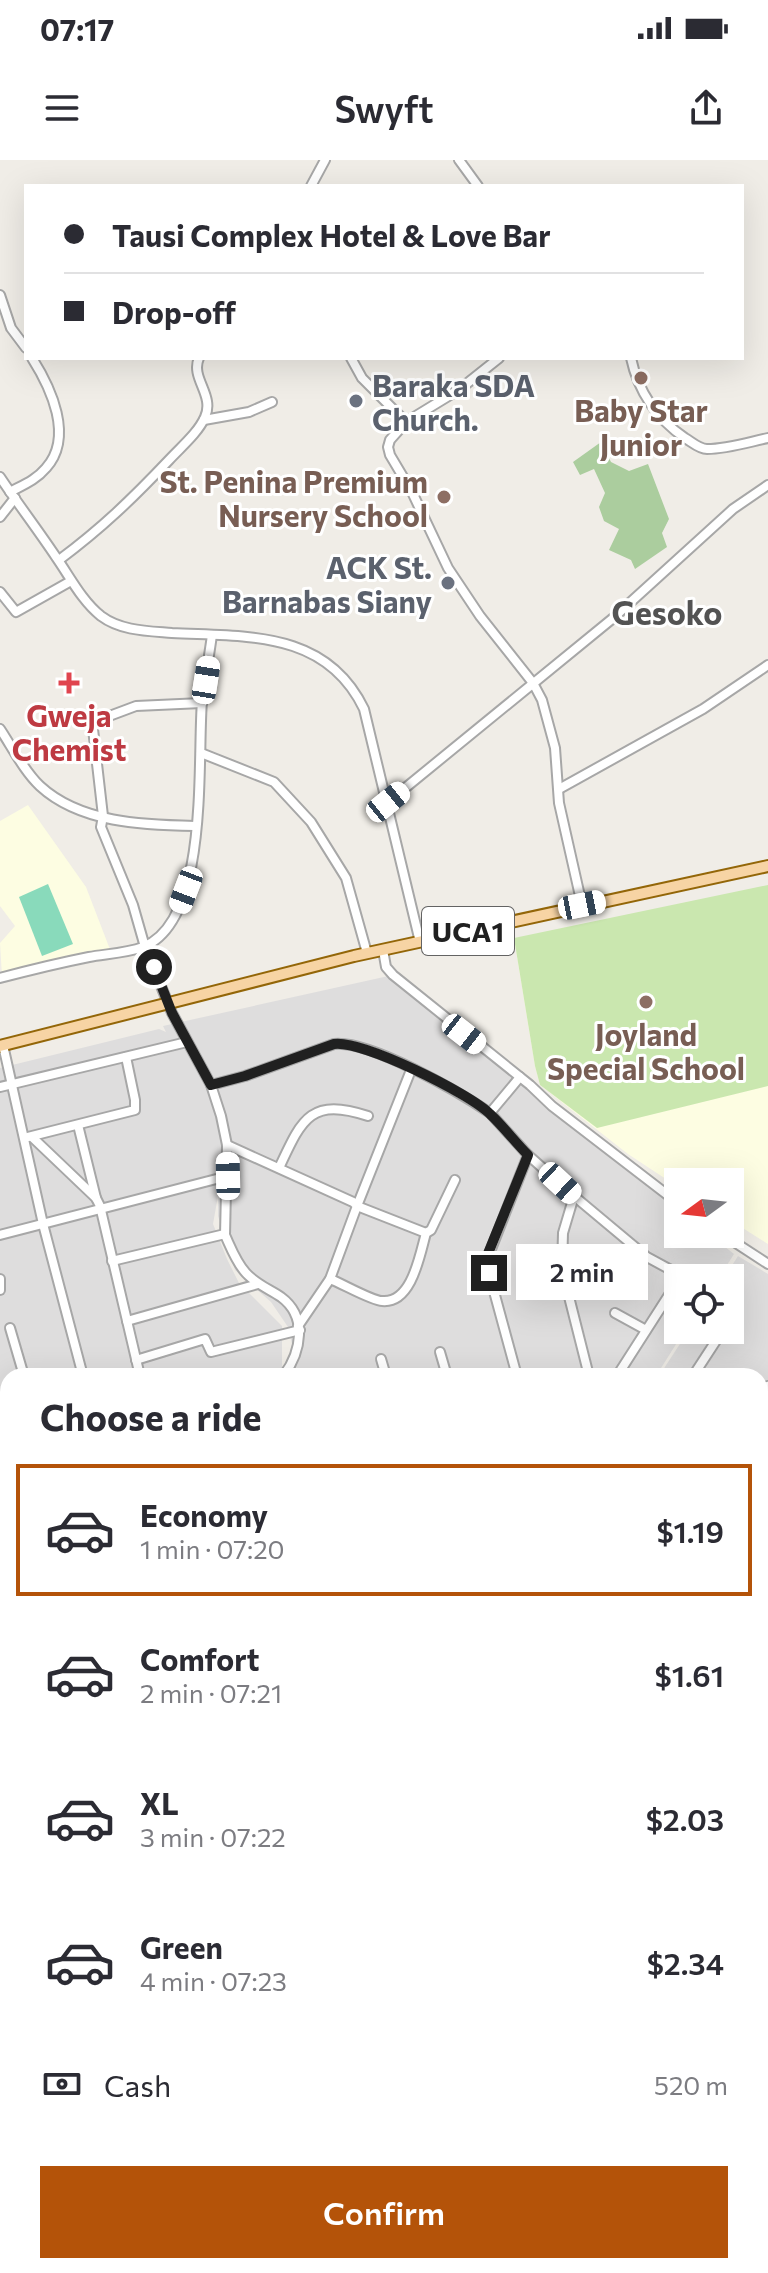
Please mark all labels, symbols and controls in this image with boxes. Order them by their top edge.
text: 07:17 [40,10,114,47]
icon: menu [40,86,84,130]
text: Swyft [334,86,434,130]
icon: share [684,86,728,130]
text: Tausi Complex Hotel & Love Bar [112,216,551,253]
text: Drop-off [112,293,236,330]
place label: Baraka SDA Church. [372,366,535,437]
marker: Baby Star Junior [632,369,650,387]
place label: Baby Star Junior [574,391,708,462]
marker: Baraka SDA Church. [347,392,365,410]
place label: St. Penina Premium Nursery School [159,462,428,533]
marker: St. Penina Premium Nursery School [435,488,453,506]
place label: ACK St. Barnabas Siany [222,548,433,619]
marker: ACK St. Barnabas Siany [439,574,457,592]
district label: Gesoko [612,592,722,632]
car [190,654,222,706]
marker: Gweja Chemist [60,674,78,692]
place label: Gweja Chemist [12,696,126,767]
car [362,778,414,826]
car [166,863,206,917]
car [556,889,608,921]
road number: UCA1 [422,907,514,955]
route start [136,949,172,985]
marker: Joyland Special School [637,993,655,1011]
car [438,1010,490,1058]
place label: Joyland Special School [547,1015,745,1086]
car [216,1152,240,1200]
car [534,1158,586,1208]
north arrow [664,1168,744,1248]
map controls [664,1168,744,1344]
callout: 2 min [517,1245,649,1301]
route end [471,1255,507,1291]
text: 2 min [550,1256,614,1287]
button: locate [664,1264,744,1344]
text: Choose a ride [40,1394,261,1438]
icon: car [44,1494,116,1566]
text: Economy [140,1496,268,1533]
text: $1.19 [656,1512,724,1549]
text: 1 min · 07:20 [140,1533,285,1564]
icon: car [44,1638,116,1710]
text: Comfort [140,1640,259,1677]
text: $1.61 [655,1656,724,1693]
text: 2 min · 07:21 [140,1677,282,1708]
icon: car [44,1782,116,1854]
text: XL [140,1784,179,1821]
text: $2.03 [646,1800,724,1837]
text: 3 min · 07:22 [140,1821,286,1852]
icon: car [44,1926,116,1998]
text: Green [140,1928,223,1965]
text: $2.34 [647,1944,724,1981]
text: 4 min · 07:23 [140,1965,287,1996]
icon: cash [40,2062,84,2106]
text: Cash [104,2066,171,2103]
text: 520 m [654,2069,728,2100]
button: Confirm [40,2166,728,2258]

